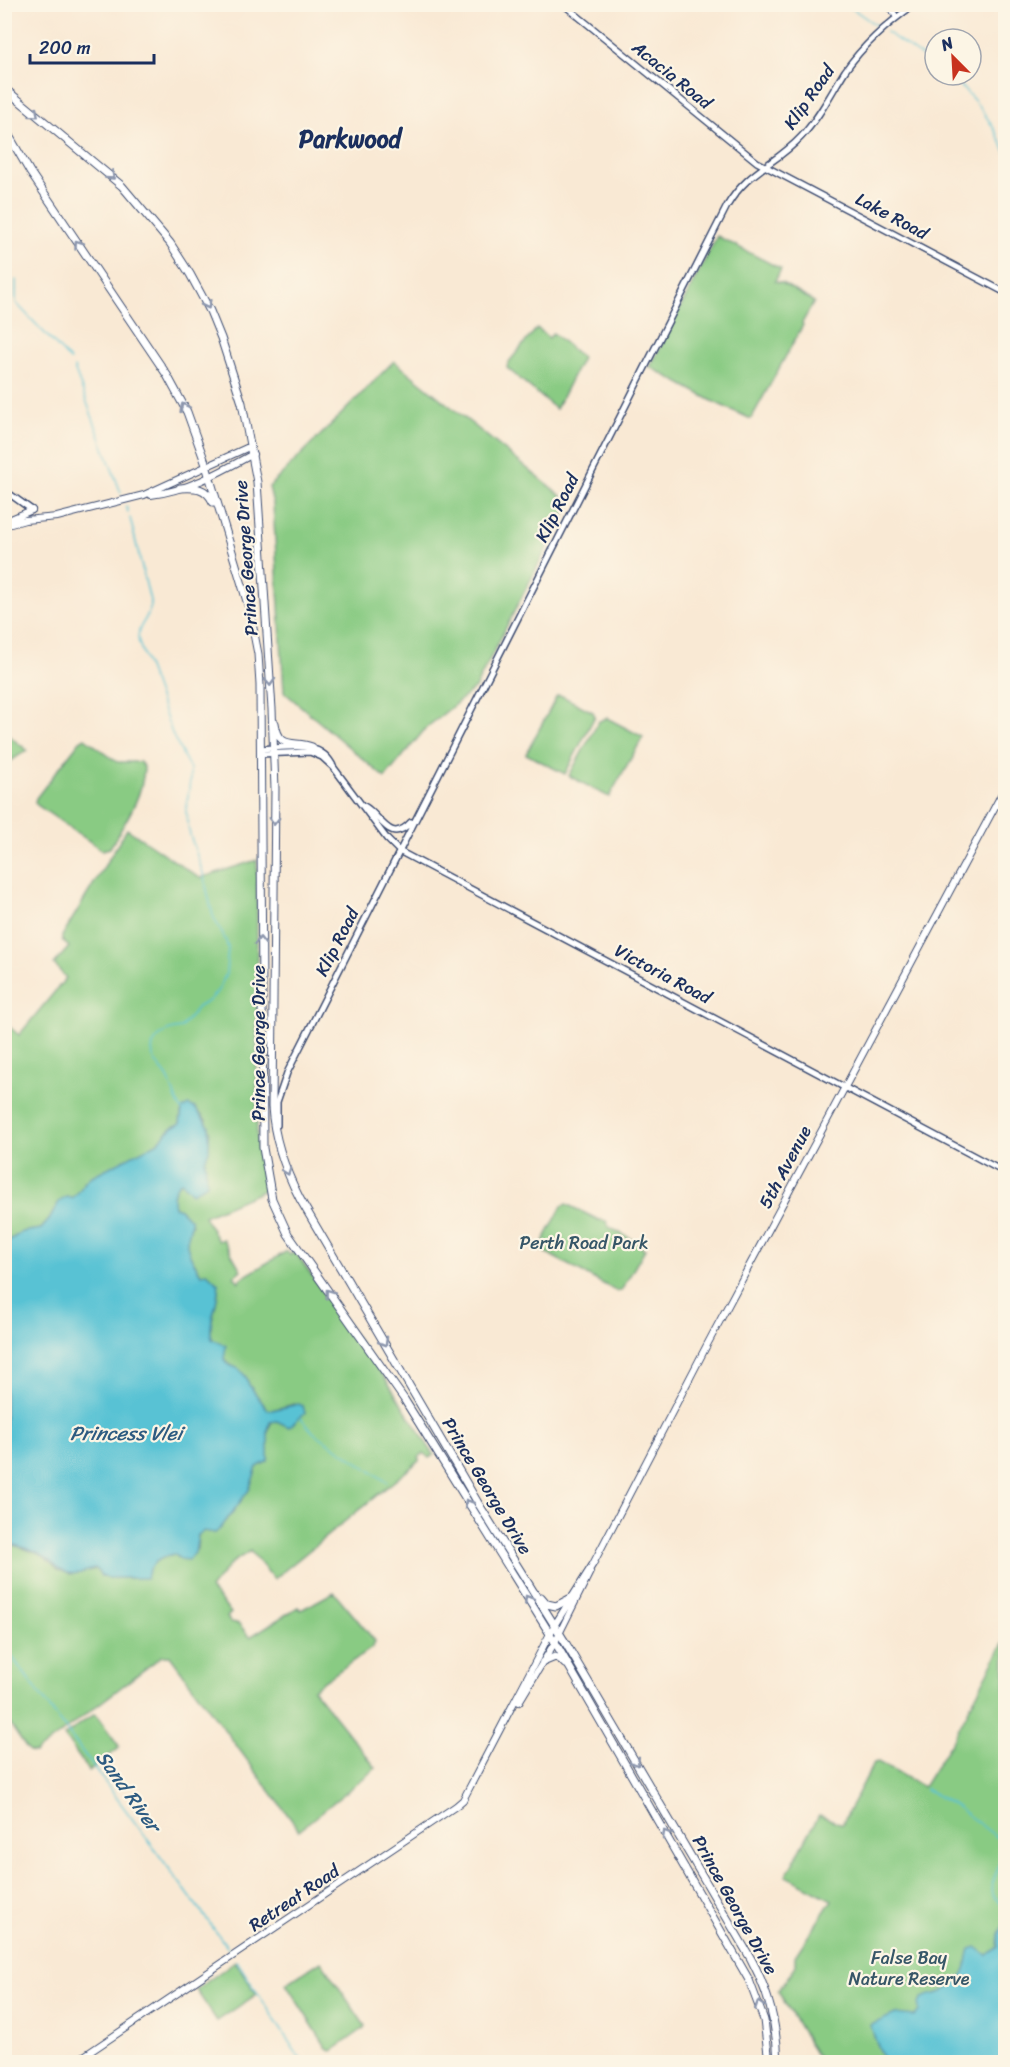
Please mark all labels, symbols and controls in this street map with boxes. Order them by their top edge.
scale bar [30,27,154,65]
north arrow [923,27,983,87]
text: N [935,28,959,60]
text: 200 m [39,32,91,64]
street label: Acacia Road [624,32,721,119]
street label: Klip Road [775,56,844,136]
one-way arrow [28,107,39,118]
district label: Parkwood [299,118,404,160]
one-way arrow [104,169,114,180]
street label: Lake Road [850,183,936,249]
one-way arrow [74,240,85,251]
one-way arrow [199,299,211,310]
one-way arrow [179,403,191,414]
street label: Klip Road [526,467,589,548]
street label: Prince George Drive [225,479,267,637]
one-way arrow [264,677,277,686]
one-way arrow [268,817,281,826]
street label: Klip Road [306,901,369,982]
street label: Victoria Road [609,935,719,1014]
one-way arrow [254,936,266,945]
street label: Prince George Drive [243,965,275,1121]
street label: 5th Avenue [750,1119,821,1214]
one-way arrow [279,1165,292,1175]
park label: Perth Road Park [519,1227,649,1259]
one-way arrow [325,1288,336,1299]
one-way arrow [377,1336,388,1346]
street label: Prince George Drive [433,1411,541,1561]
water label: Princess Vlei [70,1416,186,1451]
one-way arrow [464,1499,475,1510]
one-way arrow [524,1595,536,1605]
water label: Sand River [86,1743,172,1842]
one-way arrow [628,1756,640,1766]
street label: Prince George Drive [683,1829,787,1981]
one-way arrow [662,1830,673,1840]
street label: Retreat Road [242,1855,347,1940]
park label: False Bay Nature Reserve [849,1942,970,1995]
one-way arrow [754,2000,766,2011]

